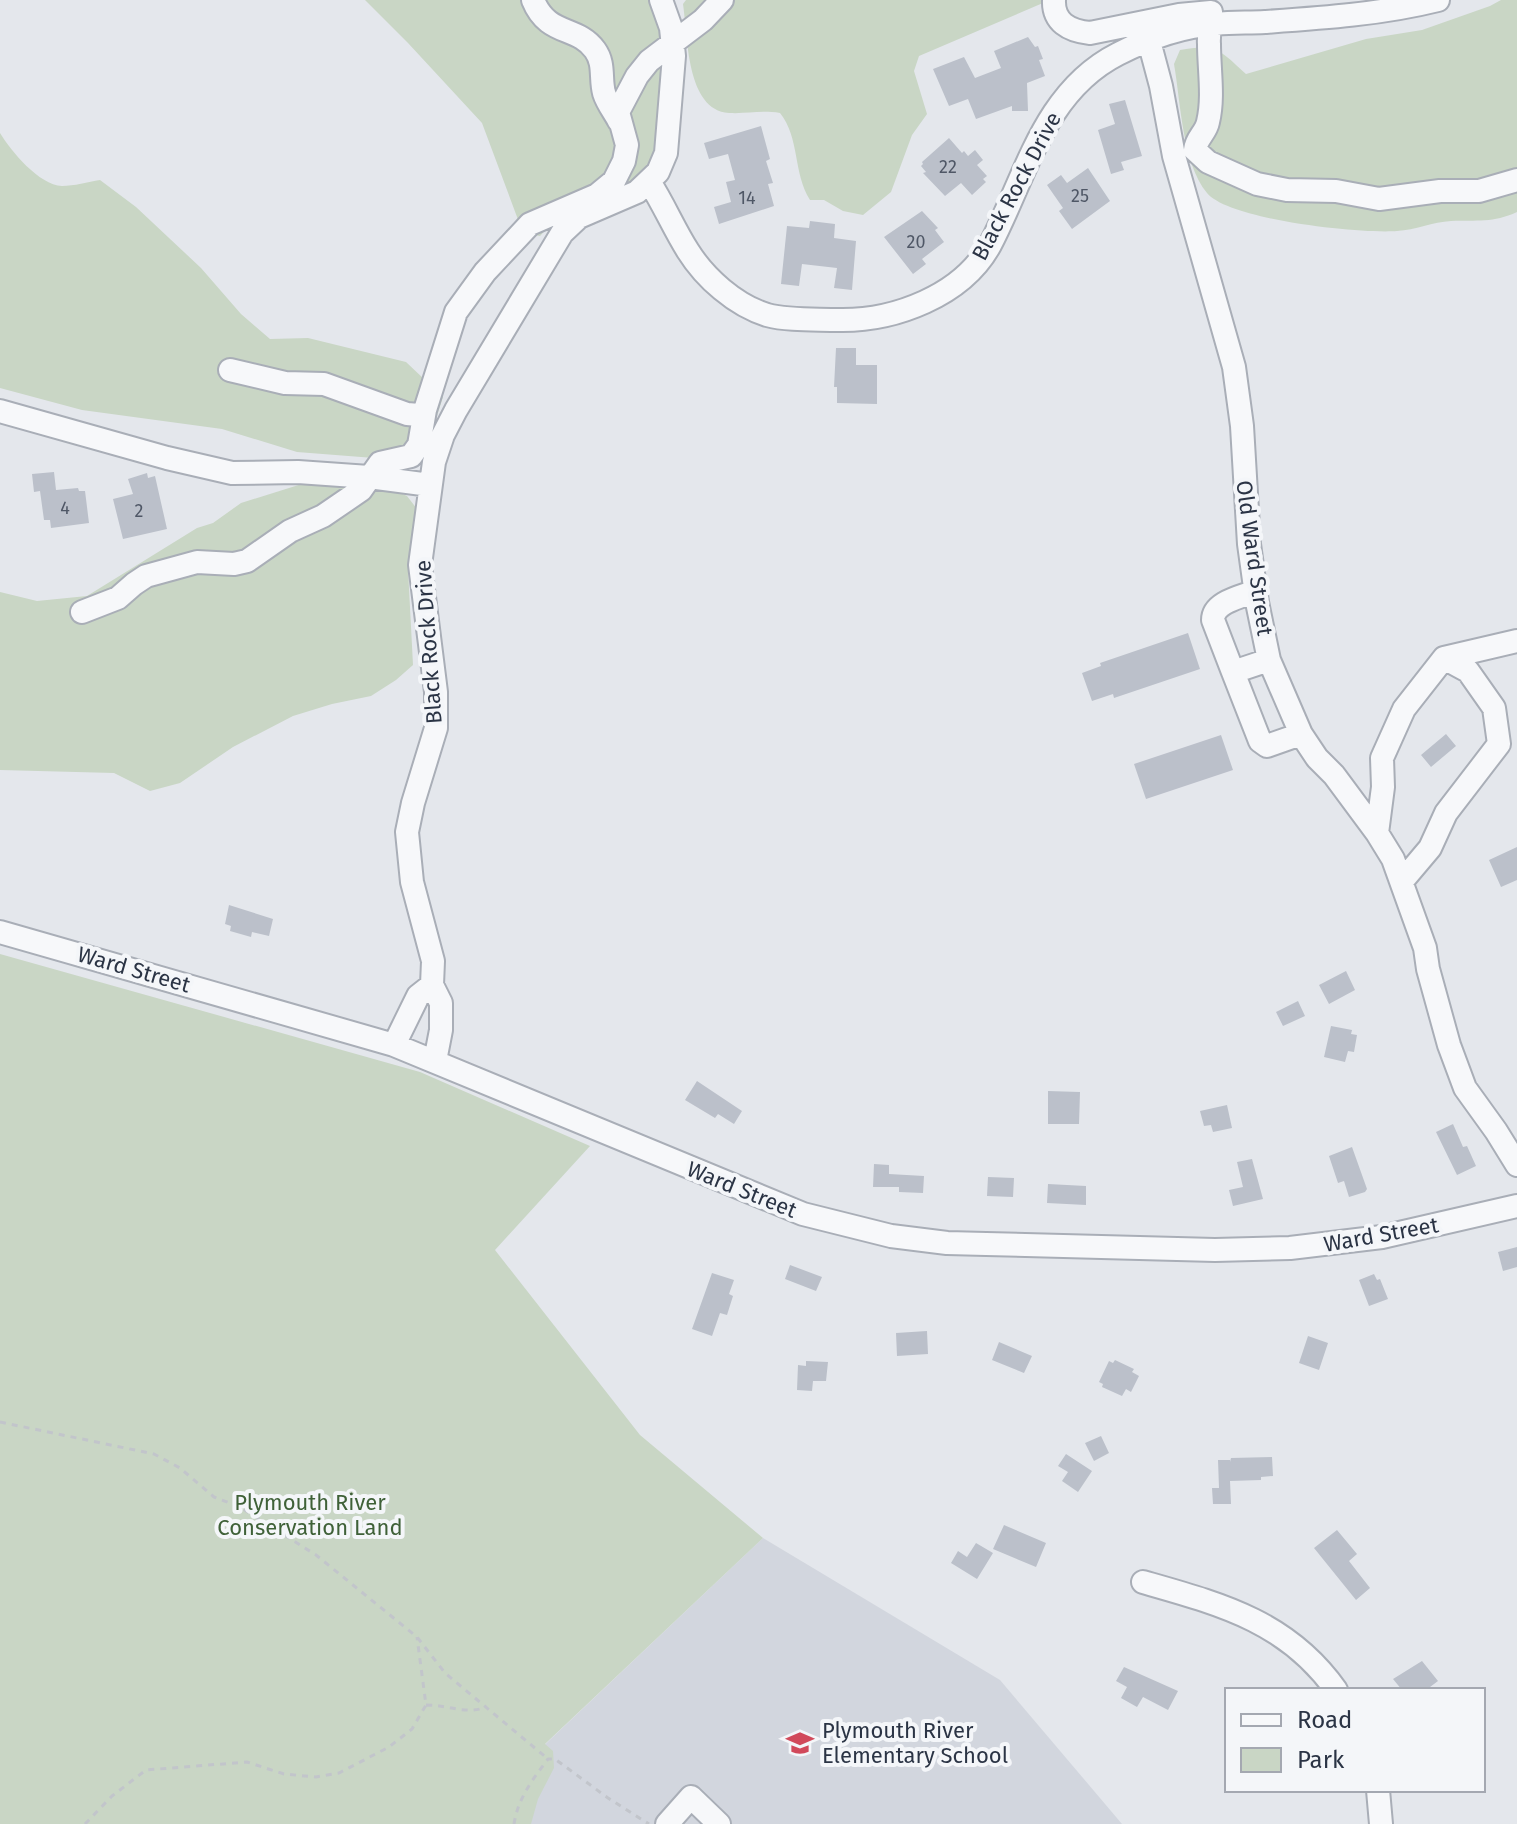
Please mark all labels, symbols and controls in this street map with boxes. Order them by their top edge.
street label: Black Rock Drive [966,107,1067,265]
house number: 22 [939,156,957,178]
house number: 25 [1071,185,1089,207]
house number: 14 [738,187,756,209]
house number: 20 [907,231,925,253]
street label: Old Ward Street [1230,479,1279,638]
house number: 4 [60,497,70,519]
house number: 2 [135,500,144,522]
street label: Black Rock Drive [409,559,448,725]
street label: Ward Street [74,941,193,998]
street label: Ward Street [683,1155,801,1224]
street label: Ward Street [1322,1211,1441,1258]
park label: Plymouth River Conservation Land [217,1489,403,1541]
legend [1225,1688,1485,1792]
text: Road [1297,1706,1352,1734]
place label: Plymouth River Elementary School [822,1717,1008,1769]
school or university icon: Plymouth River Elementary School [785,1728,815,1758]
text: Park [1297,1746,1345,1774]

